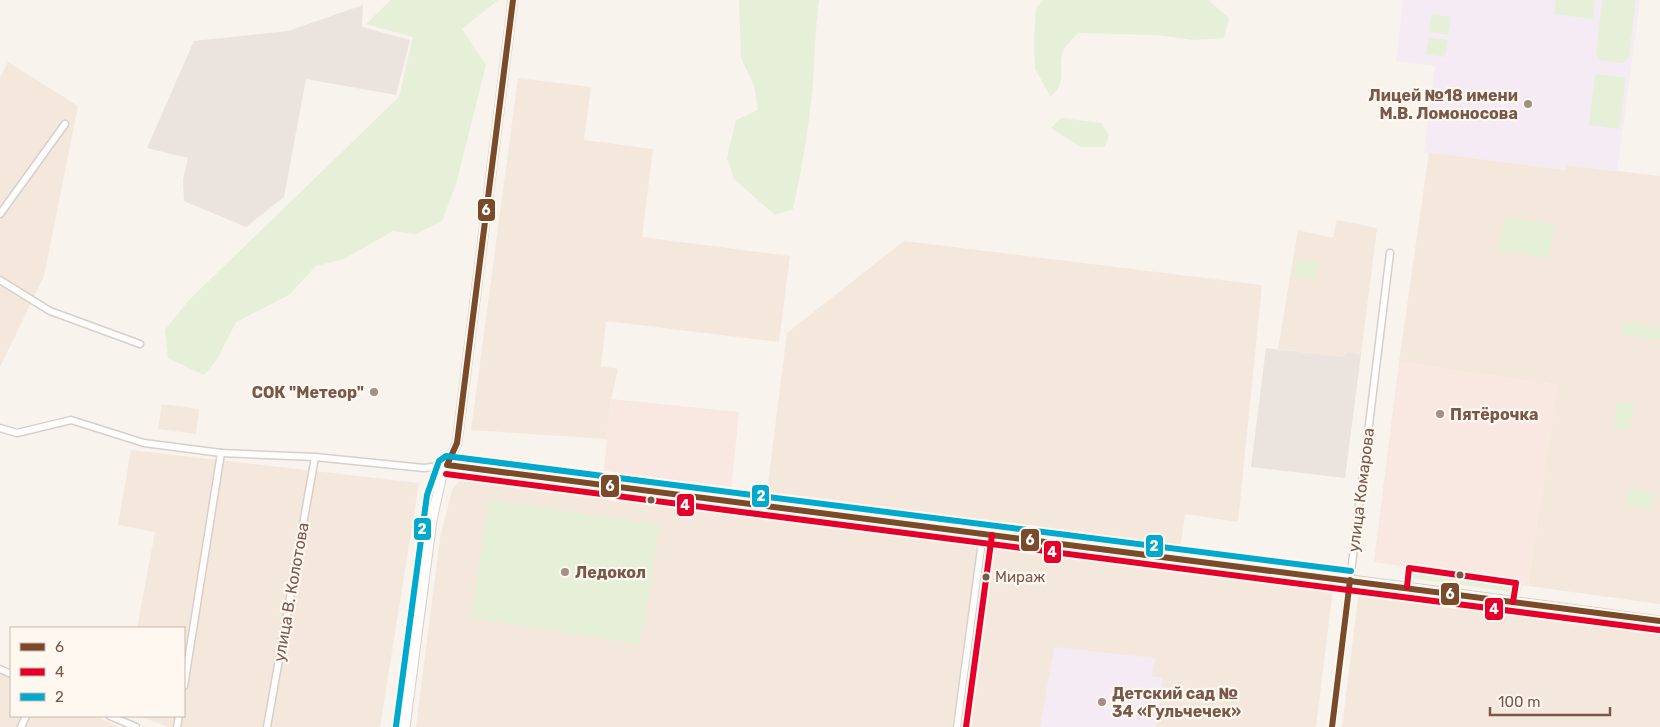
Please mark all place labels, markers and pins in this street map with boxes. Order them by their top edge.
place label: Лицей №18 имени М.В. Ломоносова [1369,86,1518,123]
marker: Лицей №18 имени М.В. Ломоносова [1522,98,1534,110]
place label: СОК "Метеор" [252,383,364,402]
marker: СОК "Метеор" [368,386,380,398]
place label: Пятёрочка [1450,405,1539,424]
marker: Пятёрочка [1434,408,1446,420]
unlabelled marker [646,495,656,505]
place label: Ледокол [575,563,646,582]
marker: Ледокол [559,566,571,578]
place label: Мираж [995,568,1045,586]
unlabelled marker [1455,570,1465,580]
marker: Мираж [981,572,991,582]
place label: Детский сад № 34 «Гульчечек» [1112,684,1241,721]
marker: Детский сад № 34 «Гульчечек» [1096,696,1108,708]

